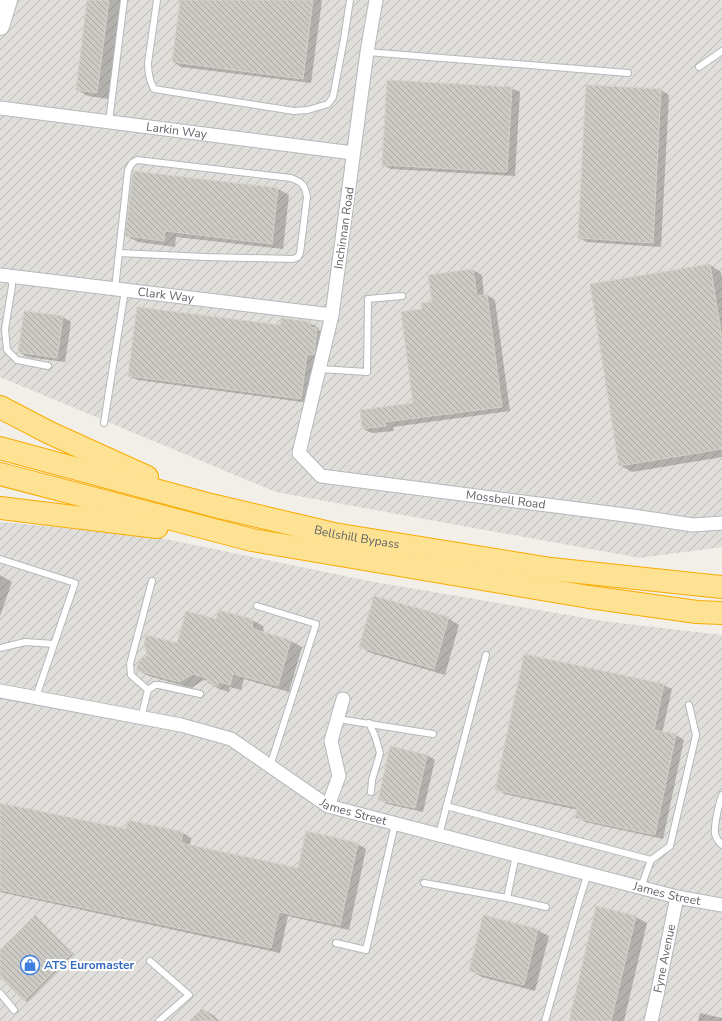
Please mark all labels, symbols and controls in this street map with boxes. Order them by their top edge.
street label: Larkin Way [145,119,209,142]
street label: Inchinnan Road [330,186,358,270]
street label: Clark Way [137,284,196,306]
street label: Mossbell Road [465,487,546,513]
street label: Bellshill Bypass [313,522,401,552]
street label: James Street [316,794,389,829]
street label: James Street [631,878,702,909]
street label: Fyne Avenue [650,923,679,994]
shop icon: ATS Euromaster [19,954,41,976]
place label: ATS Euromaster [44,957,135,973]

